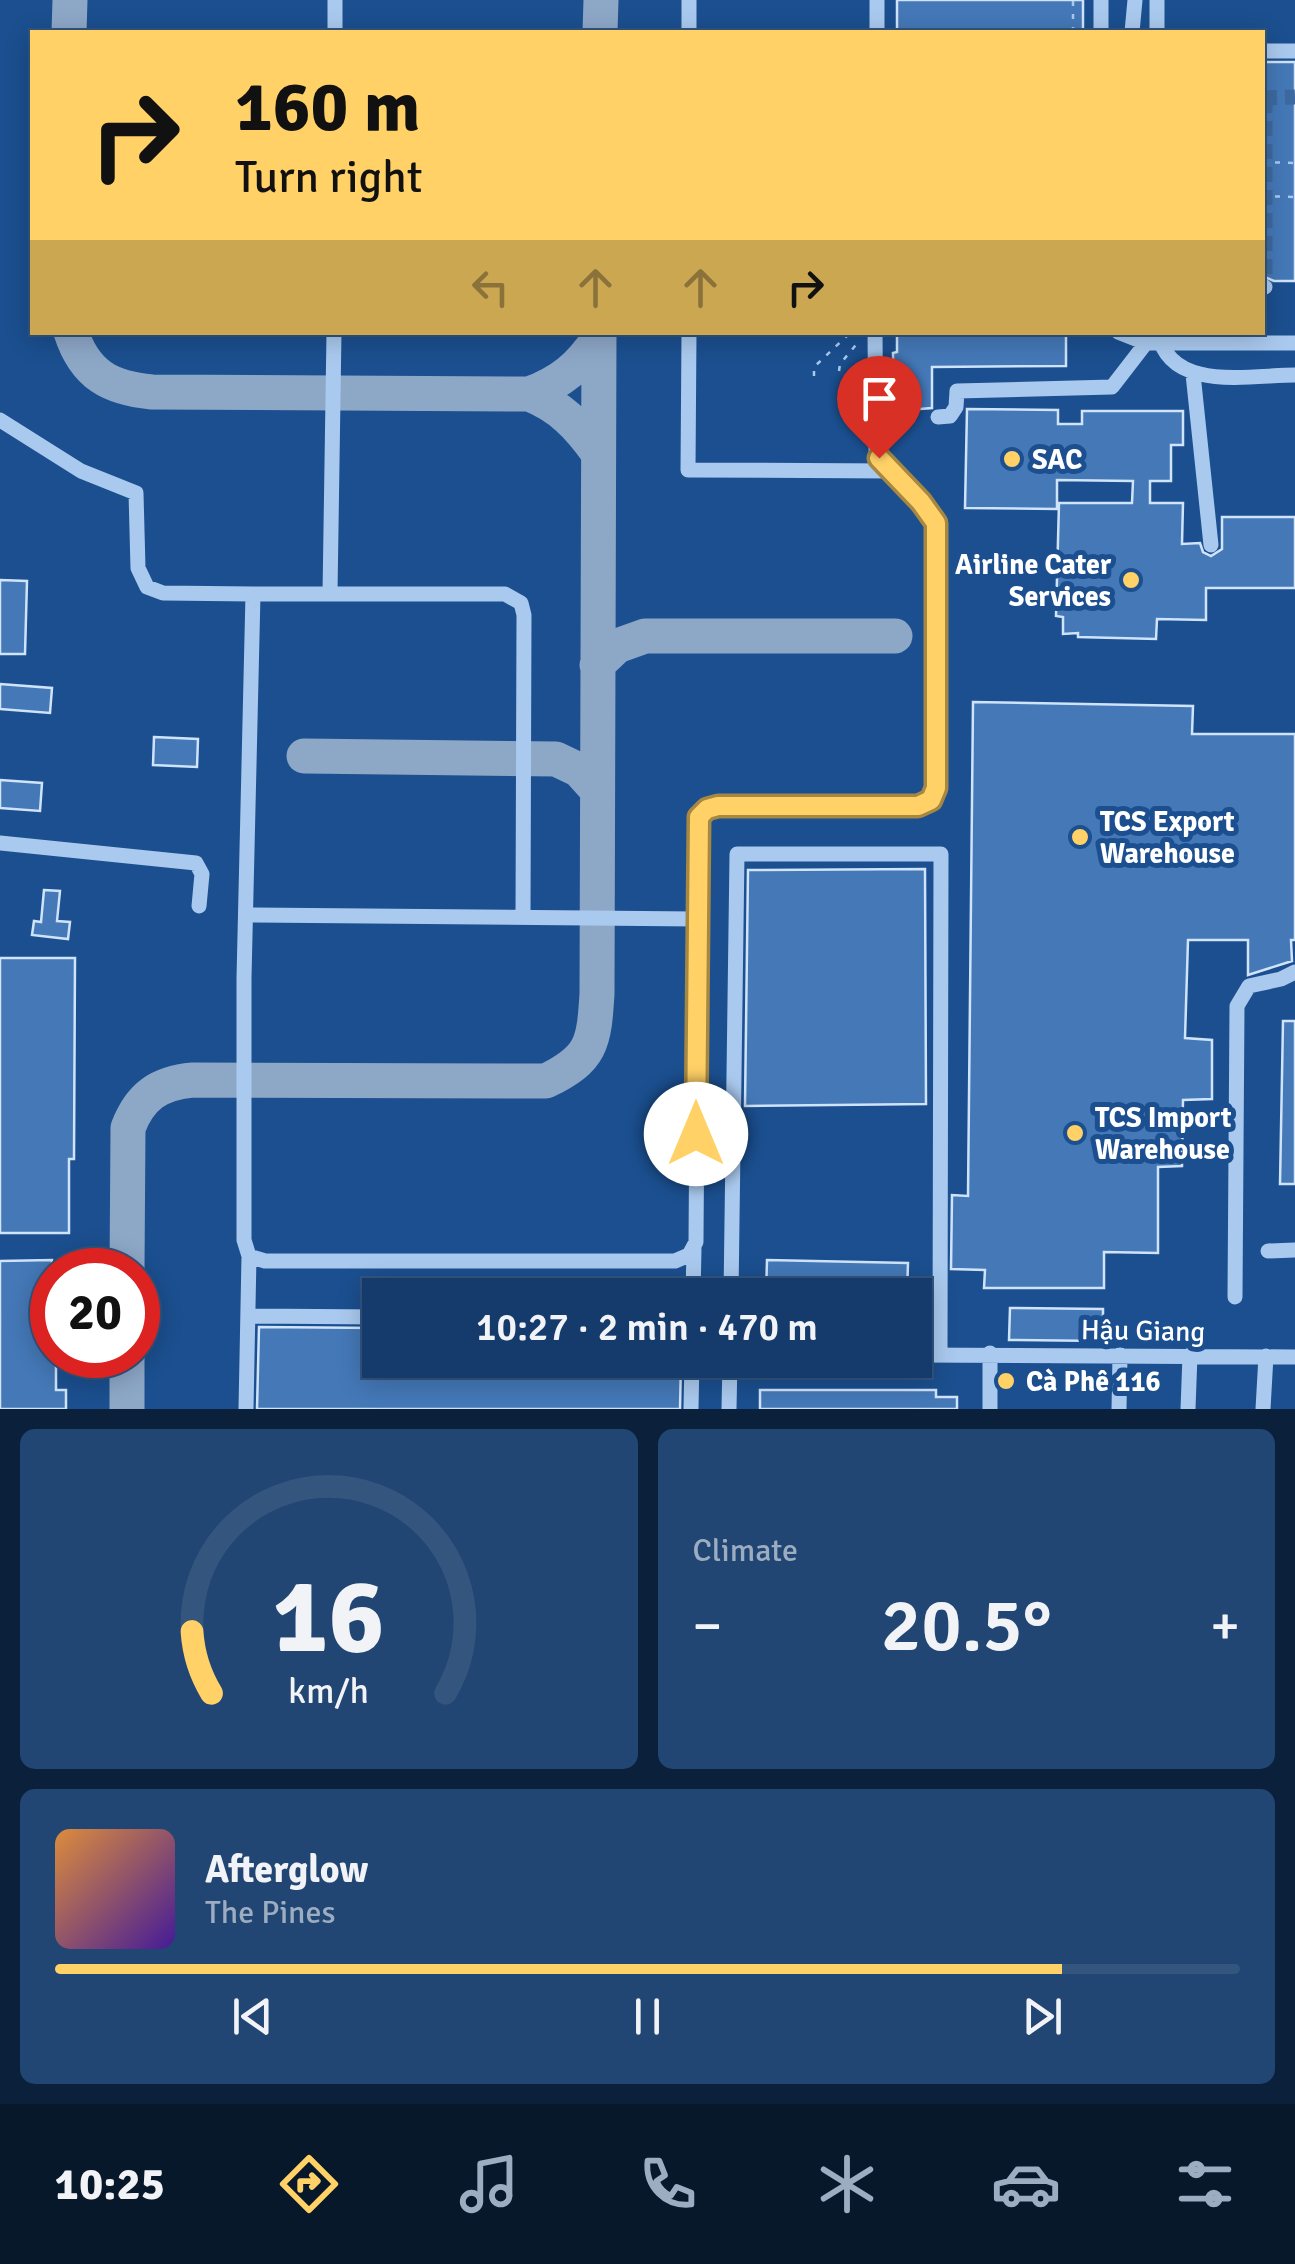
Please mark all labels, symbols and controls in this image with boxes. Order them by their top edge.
text: 160 m [235,64,420,150]
icon: right [70,70,200,200]
text: Turn right [235,150,423,205]
icon: left [463,260,518,315]
icon: ahead [568,260,623,315]
icon: ahead [673,260,728,315]
icon: right [778,260,833,315]
pin [837,356,922,459]
icon: arrive [852,371,907,426]
place label: SAC [1032,443,1082,477]
marker: SAC [1001,448,1023,470]
place label: Airline Cater Services [955,548,1112,614]
marker: Airline Cater Services [1120,569,1142,591]
place label: TCS Export Warehouse [1100,805,1235,871]
marker: TCS Export Warehouse [1069,826,1091,848]
position arrow [644,1082,748,1186]
place label: TCS Import Warehouse [1095,1101,1232,1167]
marker: TCS Import Warehouse [1064,1122,1086,1144]
speed limit sign: 20 [30,1248,160,1378]
text: 10:27 · 2 min · 470 m [476,1304,818,1351]
street label: Hậu Giang [1080,1313,1205,1349]
place label: Cà Phê 116 [1026,1365,1161,1399]
marker: Cà Phê 116 [995,1370,1017,1392]
text: Climate [693,1531,798,1570]
text: 16 [273,1553,385,1681]
text: 20.5° [881,1579,1052,1672]
text: − [693,1592,722,1660]
text: + [1210,1592,1240,1660]
text: km/h [288,1669,369,1713]
text: Afterglow [205,1846,368,1893]
text: The Pines [205,1893,336,1932]
icon: previous [225,1989,280,2044]
icon: pause [620,1989,675,2044]
icon: next [1015,1989,1070,2044]
icon: directions [274,2149,344,2219]
icon: music [454,2149,524,2219]
icon: phone [633,2149,703,2219]
icon: climate [812,2149,882,2219]
icon: car [991,2149,1061,2219]
icon: filters [1170,2149,1240,2219]
text: 10:25 [55,2157,165,2212]

